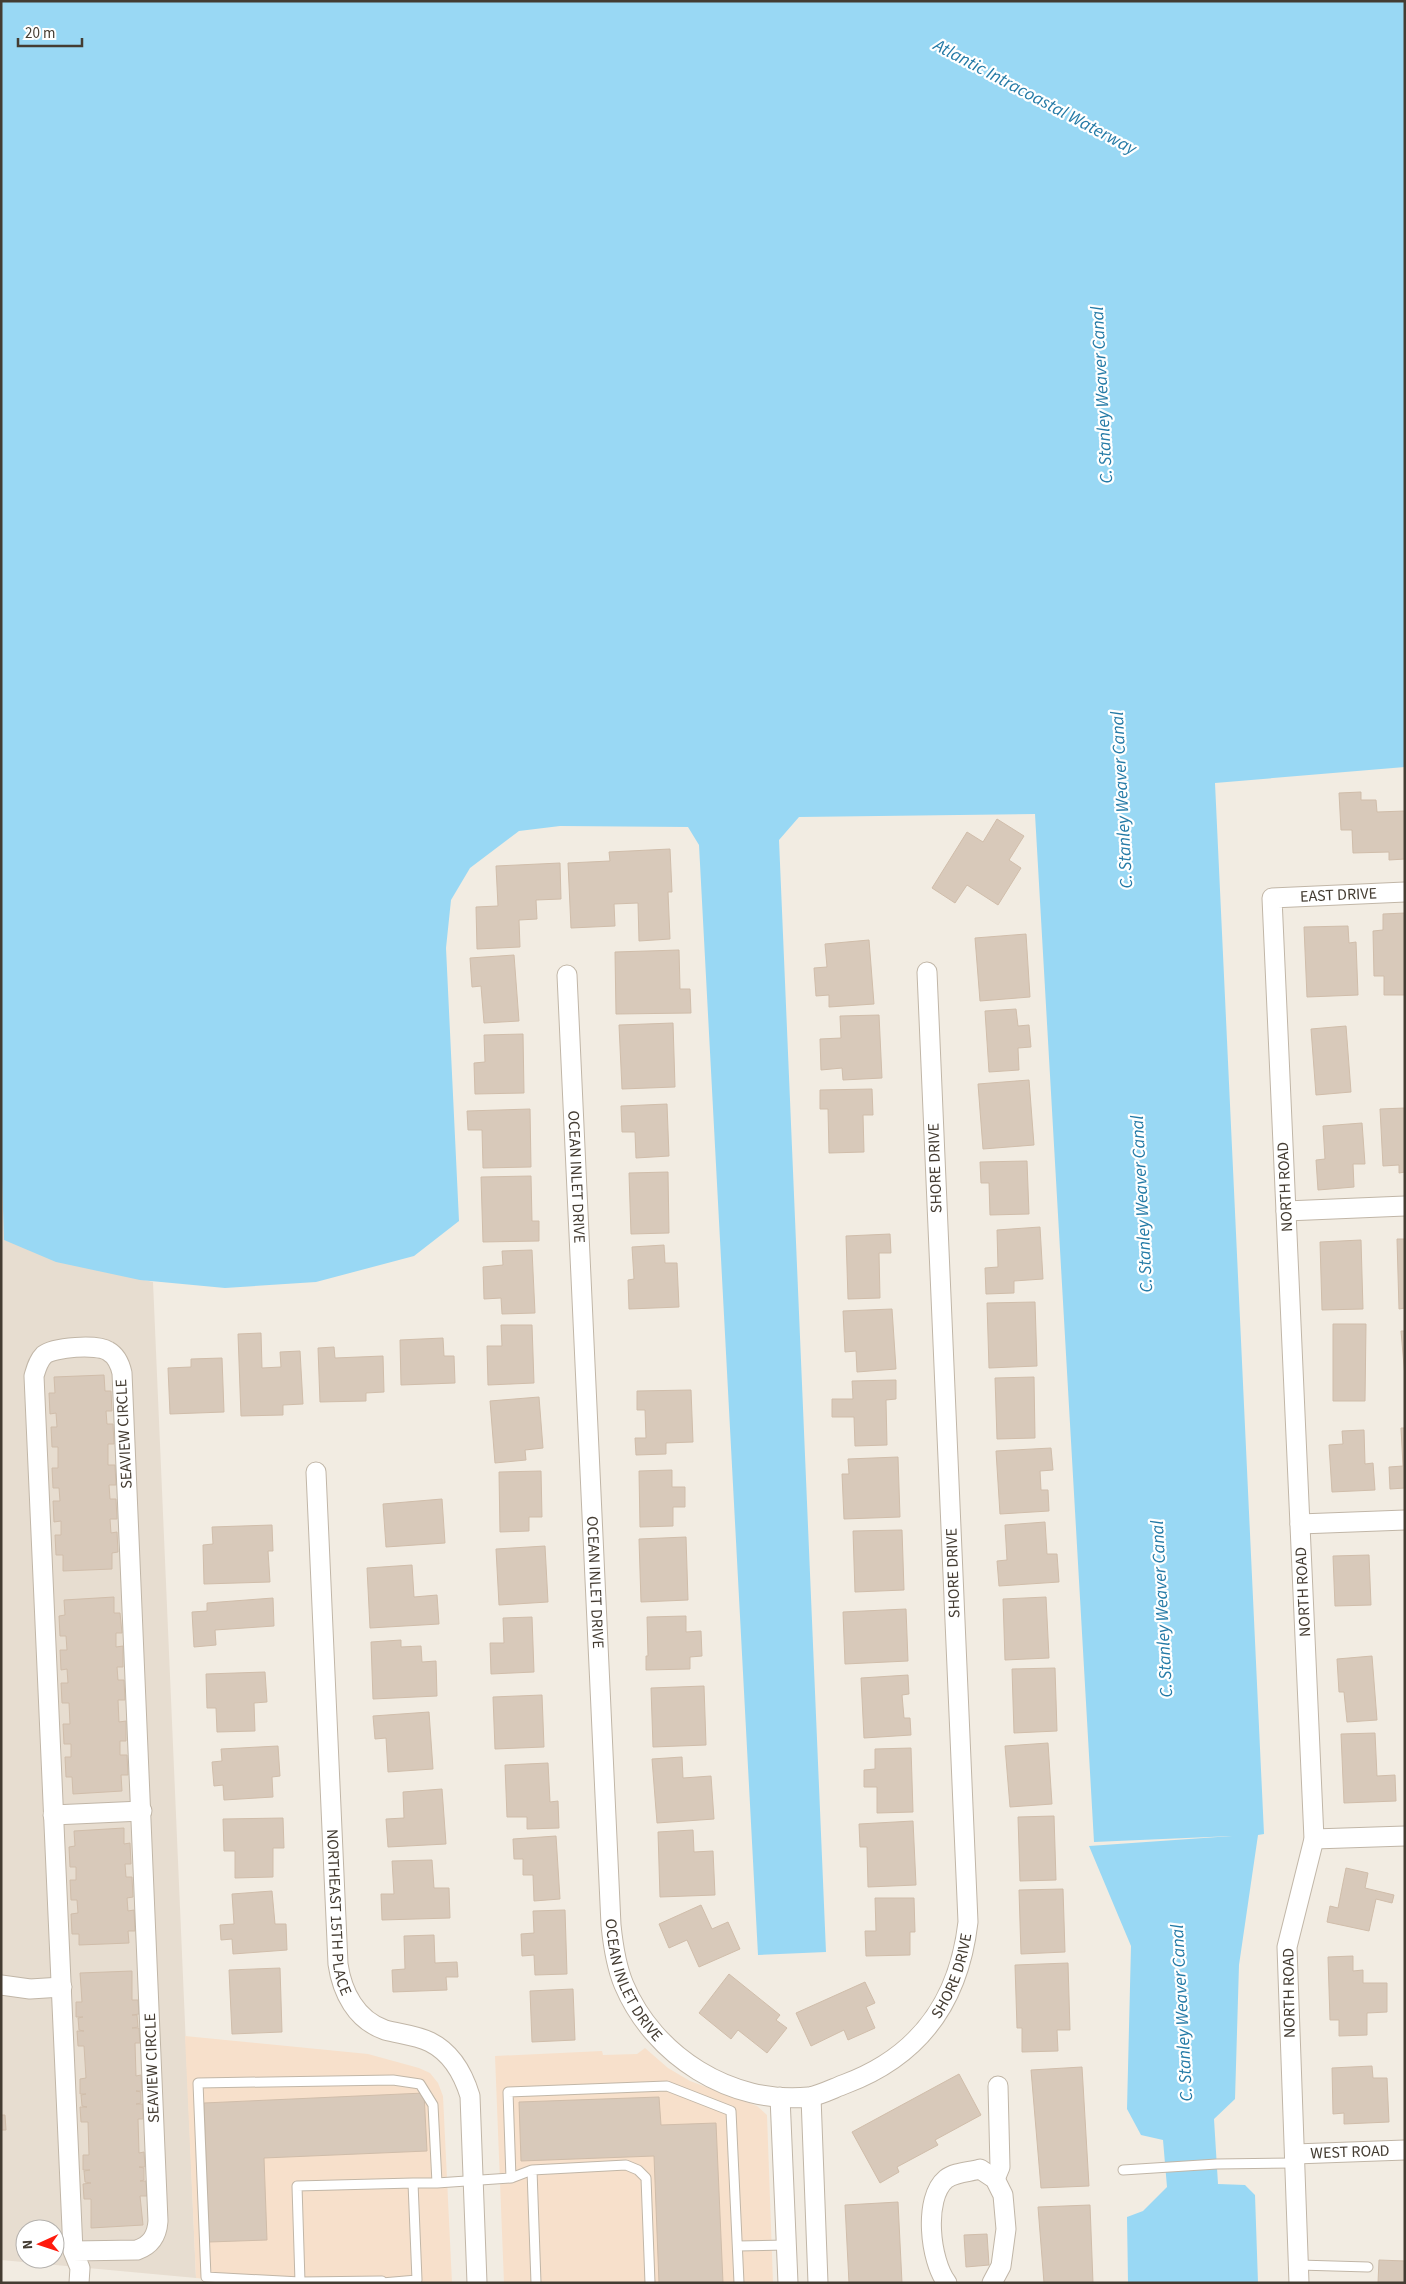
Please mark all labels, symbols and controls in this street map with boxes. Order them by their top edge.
scale bar [18,15,81,47]
text: 20 m [25,23,55,44]
water label: Atlantic Intracoastal Waterway [928,32,1142,162]
water label: C. Stanley Weaver Canal [1085,305,1119,484]
water label: C. Stanley Weaver Canal [1105,710,1139,889]
street label: EAST DRIVE [1299,882,1377,908]
street label: OCEAN INLET DRIVE [562,1110,590,1244]
water label: C. Stanley Weaver Canal [1125,1114,1159,1293]
street label: SHORE DRIVE [922,1123,948,1213]
street label: NORTH ROAD [1272,1141,1298,1233]
street label: SEAVIEW CIRCLE [110,1379,138,1489]
street label: OCEAN INLET DRIVE [581,1515,609,1649]
water label: C. Stanley Weaver Canal [1145,1519,1179,1698]
street label: SHORE DRIVE [940,1528,966,1618]
street label: NORTH ROAD [1290,1546,1316,1638]
street label: NORTHEAST 15TH PLACE [321,1829,357,1999]
street label: OCEAN INLET DRIVE [600,1918,668,2046]
water label: C. Stanley Weaver Canal [1165,1923,1199,2102]
street label: SHORE DRIVE [926,1932,977,2023]
street label: NORTH ROAD [1277,1948,1301,2038]
street label: SEAVIEW CIRCLE [139,2013,165,2123]
street label: WEST ROAD [1310,2140,1390,2164]
north arrow [15,2219,65,2269]
text: N [18,2239,38,2250]

